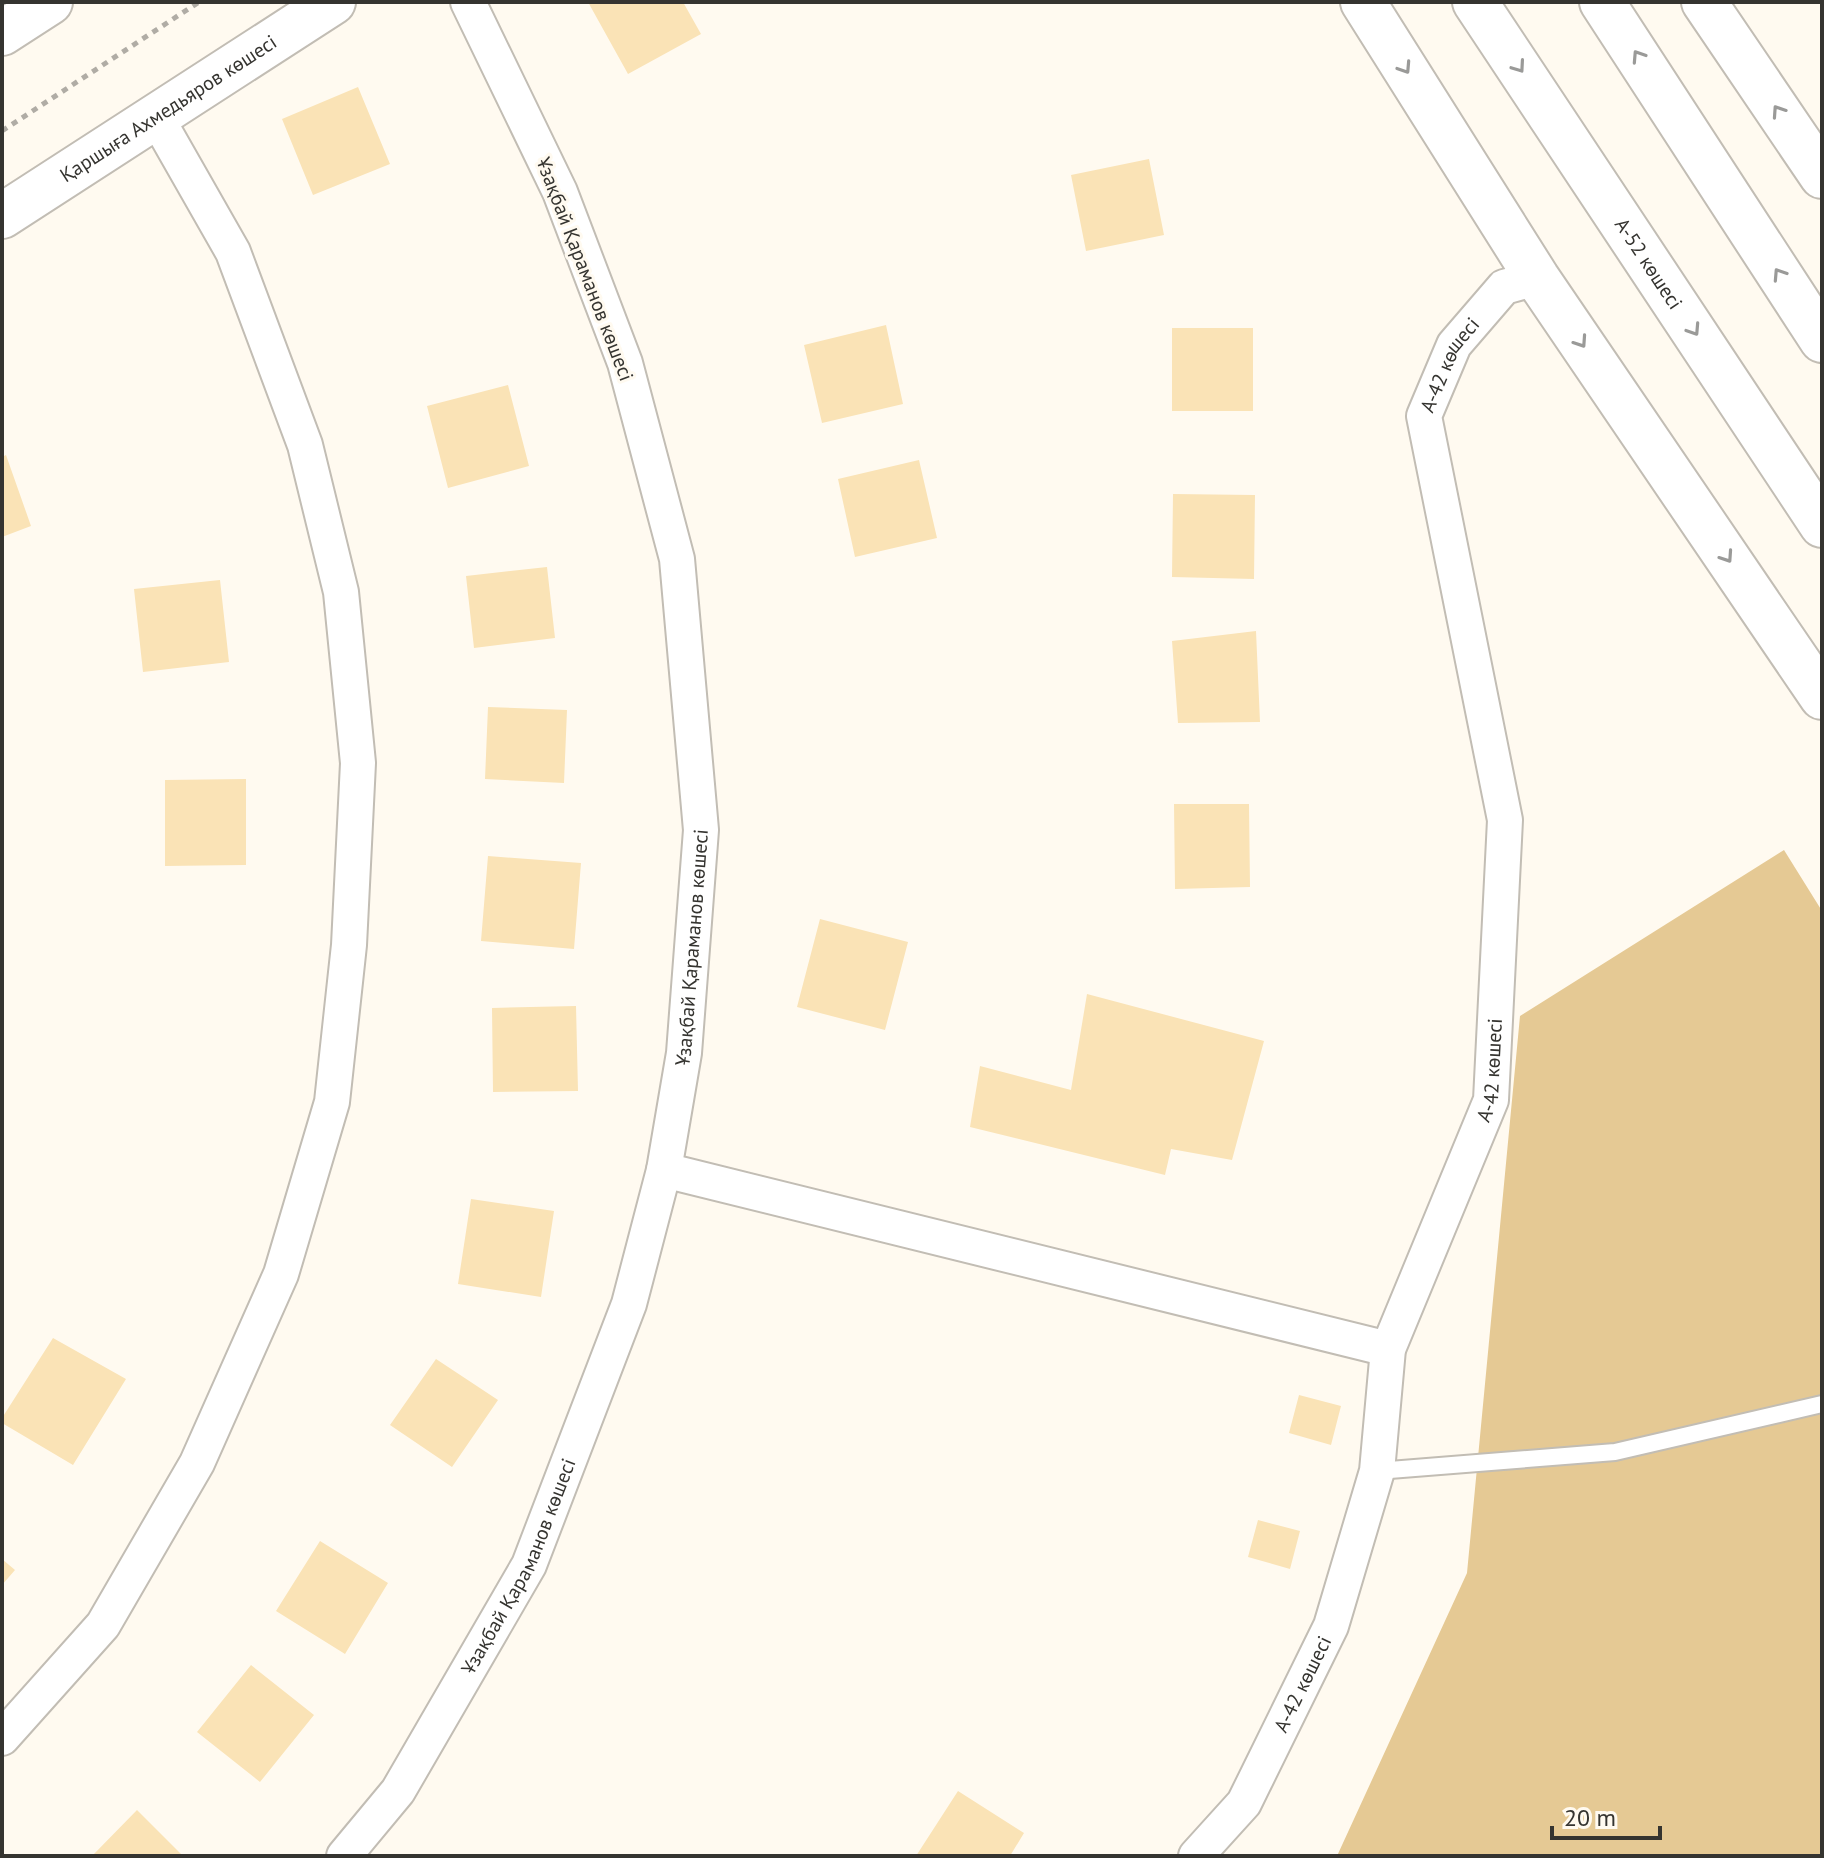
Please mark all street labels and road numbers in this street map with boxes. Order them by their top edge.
street label: Қаршыға Ахмедьяров көшесі [55,29,282,188]
street label: Ұзақбай Қараманов көшесі [530,153,640,385]
street label: А-52 көшесі [1609,213,1688,314]
street label: А-42 көшесі [1414,312,1485,416]
street label: Ұзақбай Қараманов көшесі [669,828,714,1068]
street label: А-42 көшесі [1470,1018,1508,1126]
street label: Ұзақбай Қараманов көшесі [455,1455,582,1679]
street label: А-42 көшесі [1268,1631,1337,1737]

